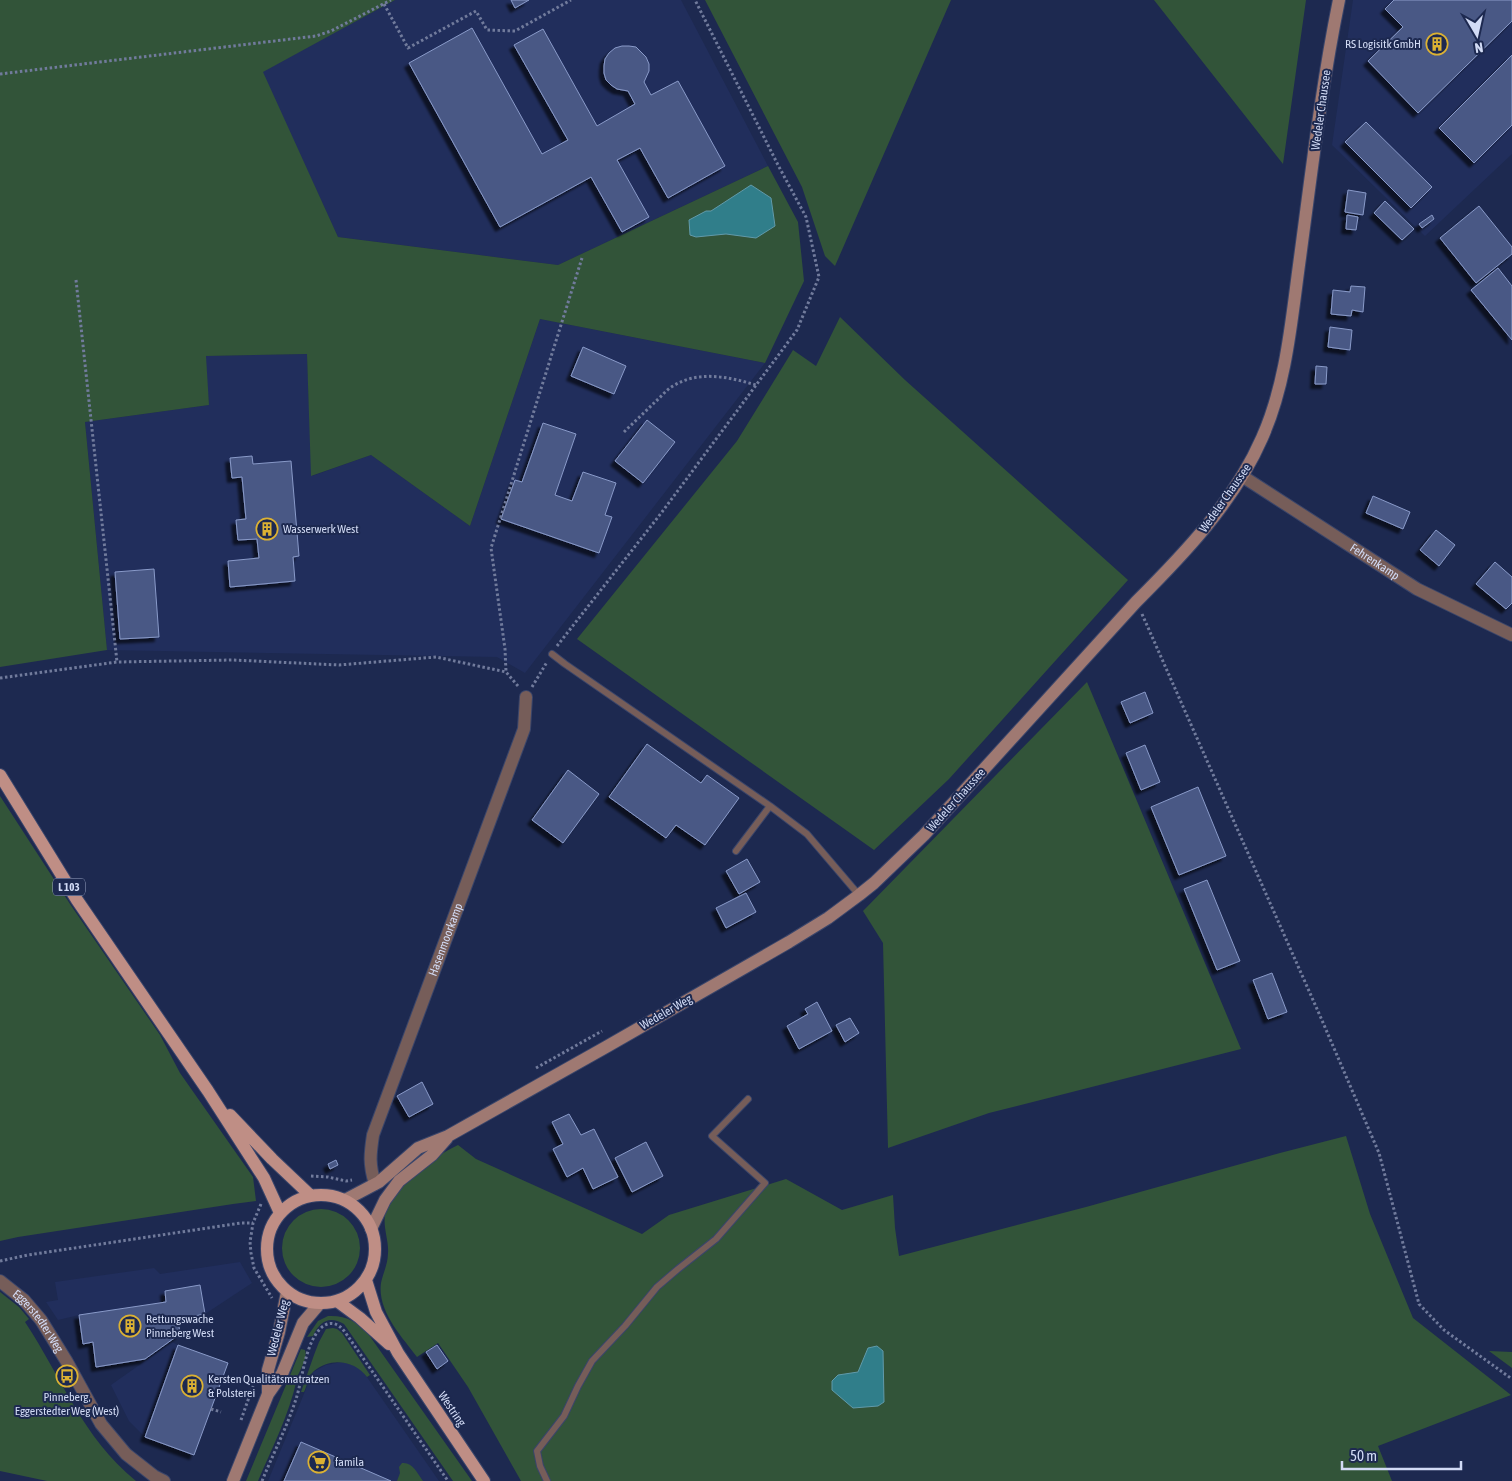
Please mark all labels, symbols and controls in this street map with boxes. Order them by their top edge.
north arrow [1452,10,1502,60]
building icon: RS Logisitk GmbH [1425,32,1449,56]
place label: RS Logisitk GmbH [1345,37,1421,51]
text: N [1474,39,1484,56]
street label: Wedeler Chaussee [1308,69,1334,151]
street label: Wedeler Chaussee [1196,461,1254,535]
building icon: Wasserwerk West [255,517,279,541]
place label: Wasserwerk West [283,522,359,536]
street label: Fehrenkamp [1347,541,1402,583]
street label: Wedeler Chaussee [924,765,988,835]
road number: L 103 [53,879,85,896]
street label: Hasenmoorkamp [426,901,466,978]
street label: Wedeler Weg [638,991,695,1032]
street label: Eggerstedter Weg [10,1287,67,1356]
street label: Wedeler Weg [264,1298,292,1358]
place label: Rettungswache Pinneberg West [146,1312,215,1340]
building icon: Rettungswache Pinneberg West [118,1314,142,1338]
bus stop icon: Pinneberg, Eggerstedter Weg (West) [55,1364,79,1388]
place label: Kersten Qualitätsmatratzen & Polsterei [208,1372,330,1400]
building icon: Kersten Qualitätsmatratzen & Polsterei [180,1374,204,1398]
street label: Westring [435,1389,469,1430]
place label: Pinneberg, Eggerstedter Weg (West) [15,1390,119,1418]
scale bar [1342,1438,1461,1470]
text: 50 m [1350,1447,1377,1464]
supermarket icon: famila [307,1450,331,1474]
place label: famila [335,1455,364,1469]

